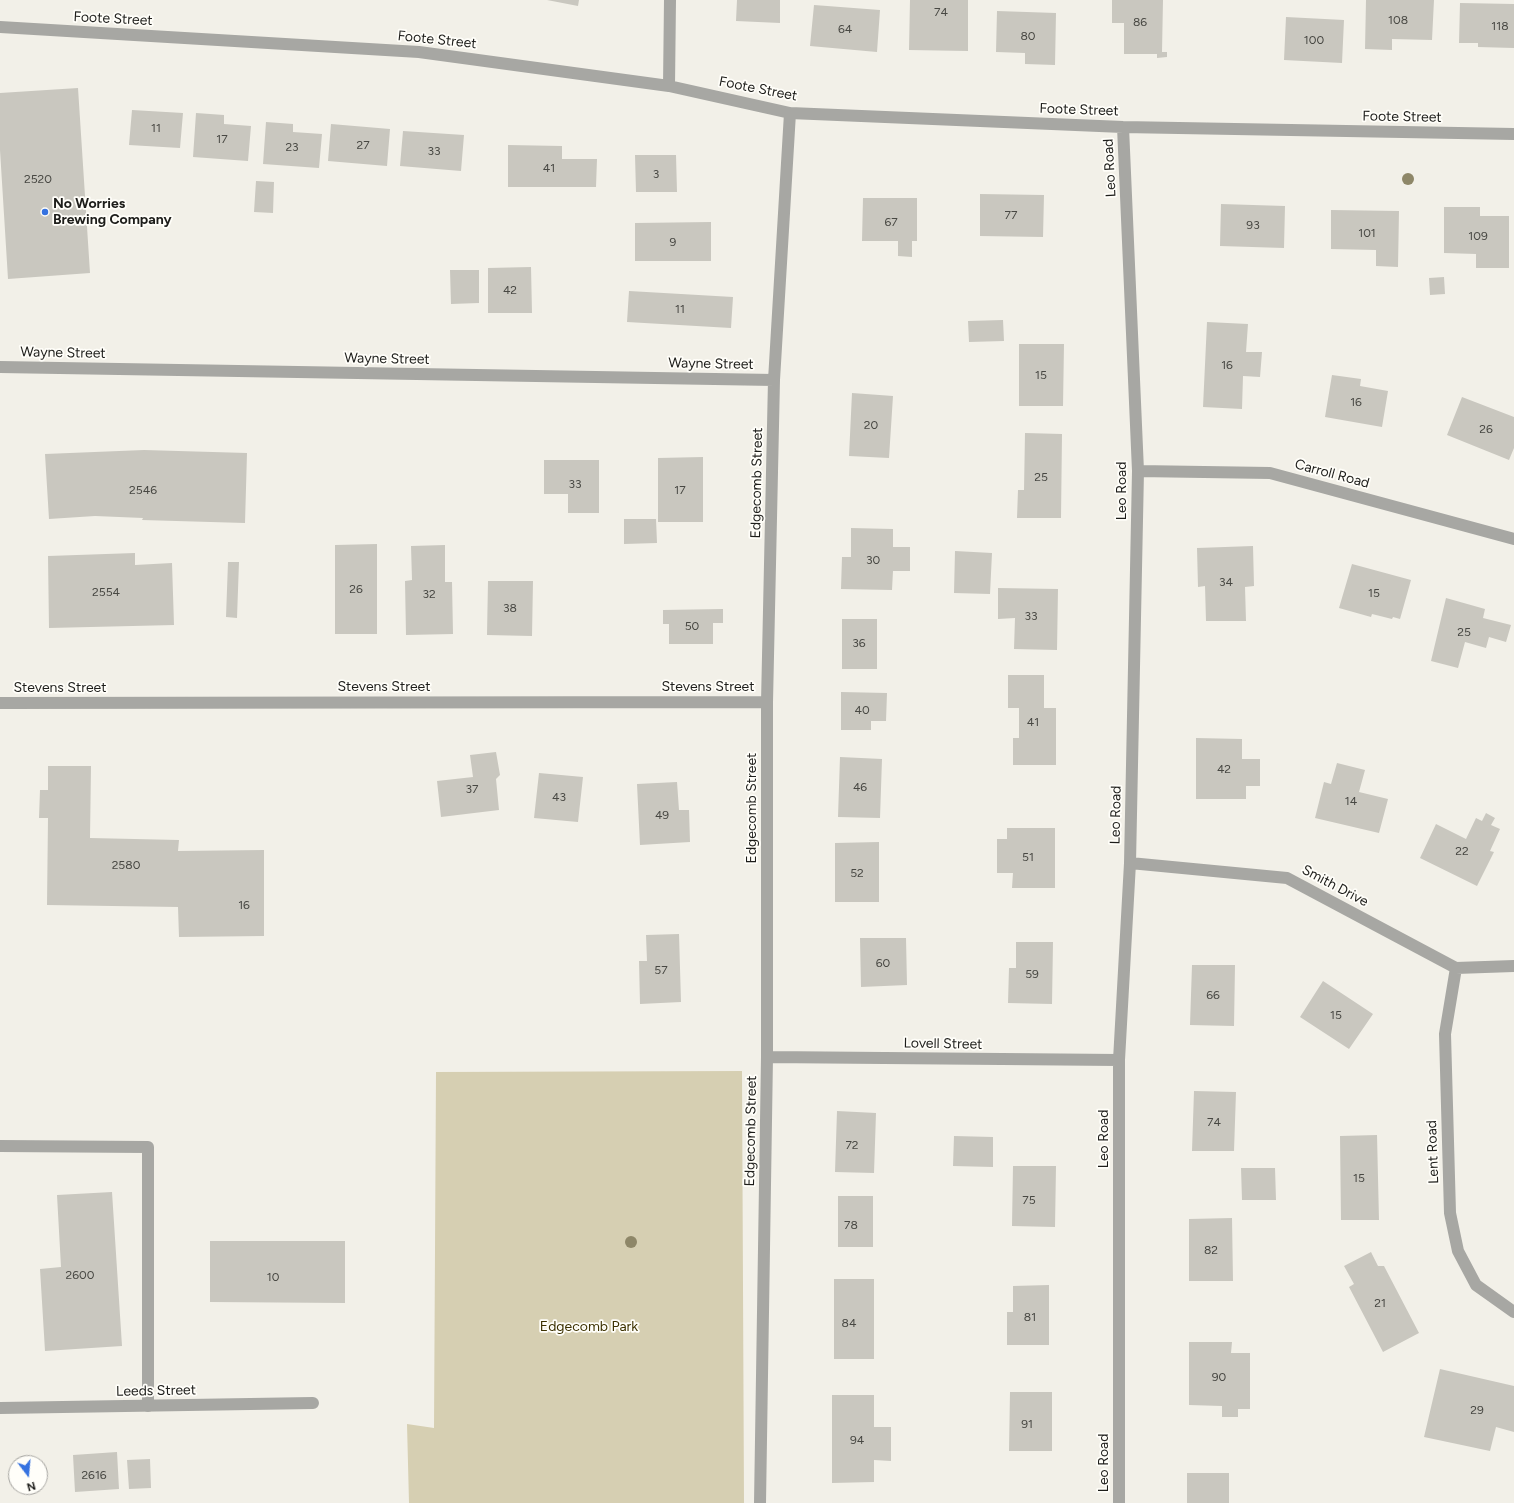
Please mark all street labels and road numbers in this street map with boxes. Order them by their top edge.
street label: Foote Street [73,9,153,29]
street label: Foote Street [397,28,477,52]
street label: Foote Street [717,73,799,105]
street label: Foote Street [1039,100,1119,120]
street label: Foote Street [1362,108,1442,126]
street label: Leo Road [1100,138,1120,198]
street label: Wayne Street [20,344,106,362]
street label: Wayne Street [344,350,430,368]
street label: Wayne Street [668,355,754,373]
street label: Edgecomb Street [748,427,766,539]
street label: Carroll Road [1293,456,1371,492]
street label: Leo Road [1114,462,1130,520]
street label: Stevens Street [337,679,431,695]
street label: Stevens Street [661,679,755,695]
street label: Stevens Street [13,680,107,696]
street label: Edgecomb Street [744,753,760,863]
street label: Leo Road [1107,785,1125,845]
street label: Smith Drive [1299,862,1371,910]
street label: Lovell Street [903,1035,983,1053]
street label: Edgecomb Street [742,1075,760,1187]
street label: Leo Road [1096,1110,1112,1168]
street label: Lent Road [1423,1120,1443,1184]
street label: Leeds Street [116,1382,196,1400]
street label: Leo Road [1096,1434,1112,1492]

